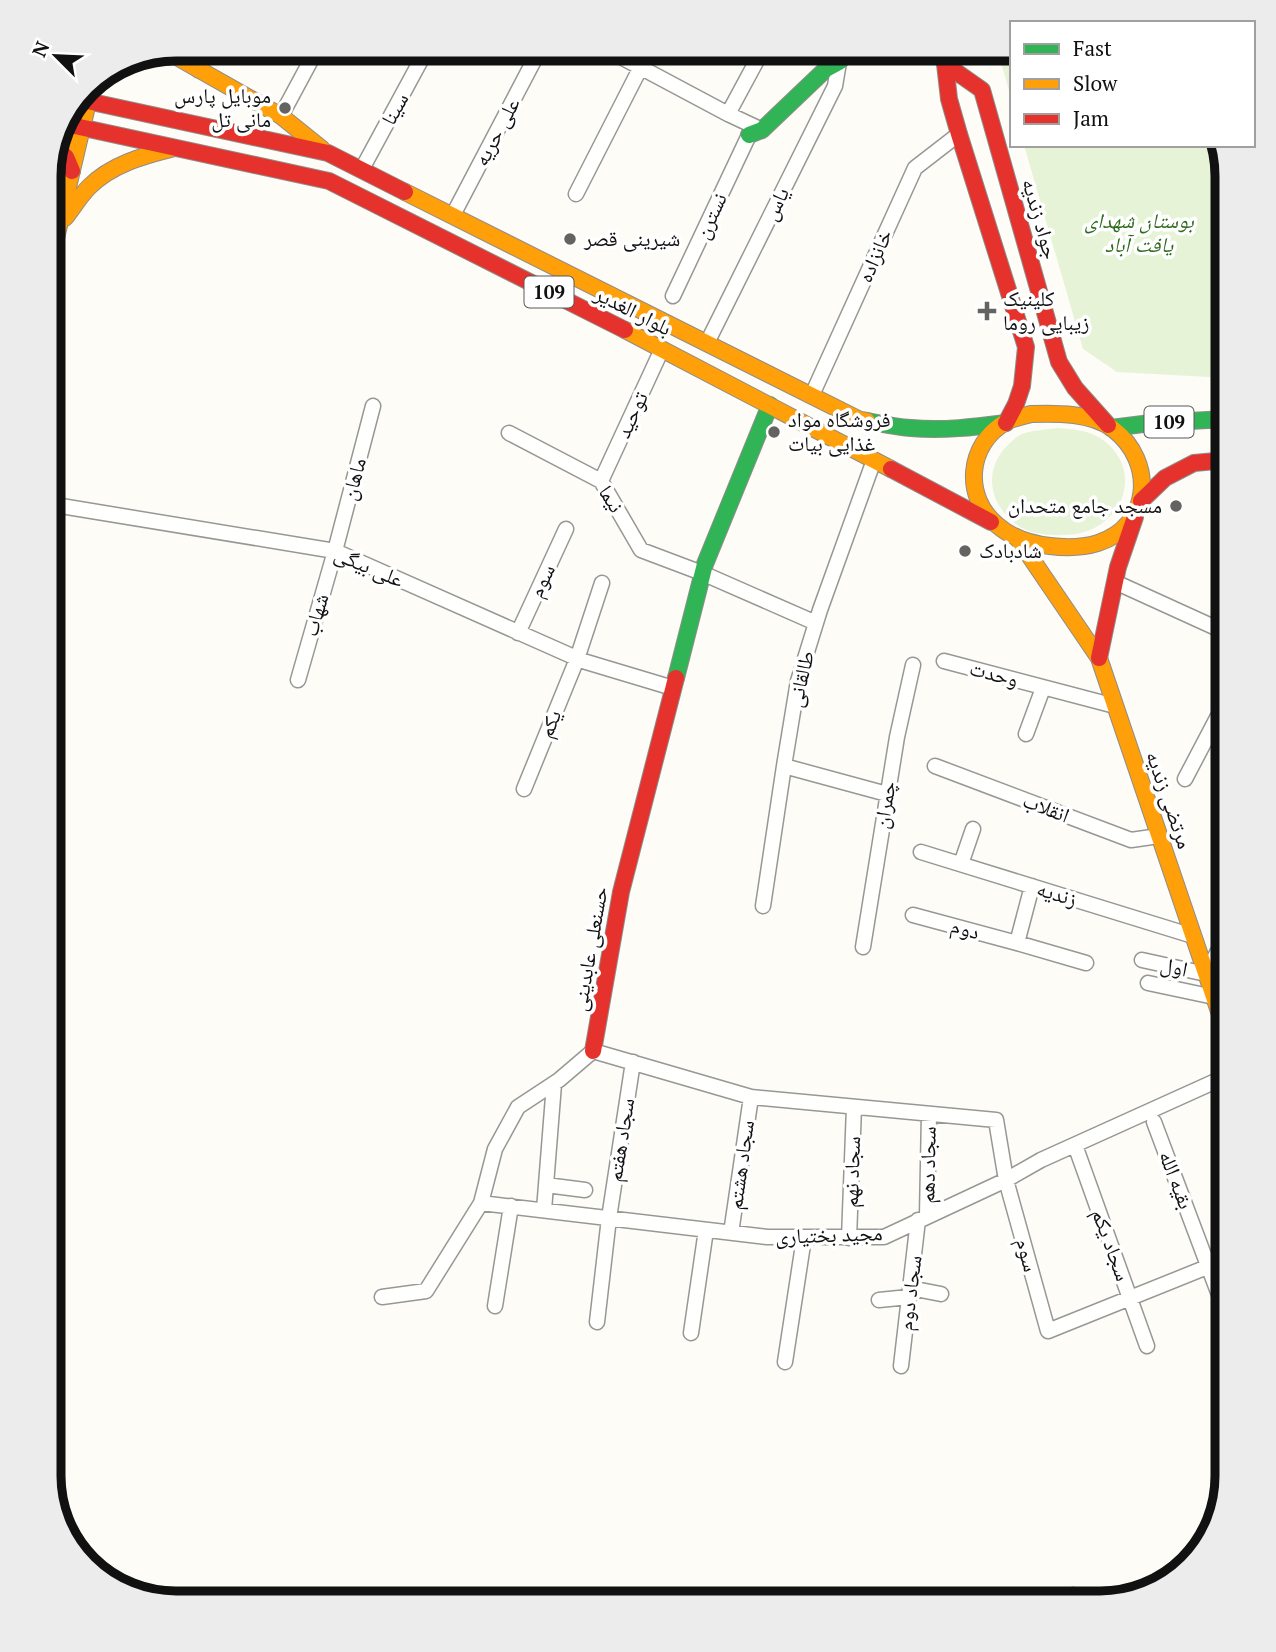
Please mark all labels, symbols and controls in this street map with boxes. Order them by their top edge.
north arrow [21,21,91,91]
legend [1010,21,1255,147]
text: Fast [1073,34,1112,62]
text: N [26,37,55,61]
text: Slow [1073,69,1118,97]
place label: موبایل پارس مانی تل [174,81,271,133]
street label: سینا [374,87,414,130]
street label: علی حریه [466,92,526,171]
marker: موبایل پارس مانی تل [277,100,293,116]
text: Jam [1073,104,1109,132]
street label: جواد زندیه [1016,175,1066,262]
street label: یاس [755,182,795,225]
street label: نسترن [687,188,733,243]
park label: بوستان شهدای یافت آباد [1084,206,1194,258]
place label: شیرینی قصر [583,224,680,252]
street label: خانزاده [850,225,898,287]
marker: شیرینی قصر [562,231,578,247]
road number: 109 [524,276,574,308]
street label: بلوار الغدیر [589,278,677,341]
place label: کلینیک زیبایی روما [1003,284,1089,336]
marker: کلینیک زیبایی روما [977,301,997,321]
street label: توحید [608,387,654,442]
place label: فروشگاه مواد غذایی بیات [788,405,891,457]
road number: 109 [1144,406,1194,438]
marker: فروشگاه مواد غذایی بیات [766,424,782,440]
street label: ماهان [334,454,372,503]
street label: نیما [593,479,631,517]
place label: مسجد جامع متحدان [1008,491,1162,519]
marker: مسجد جامع متحدان [1168,498,1184,514]
place label: شادبادک [979,536,1042,564]
street label: علی بیگی [330,539,409,593]
marker: شادبادک [957,543,973,559]
street label: سوم [521,559,562,602]
street label: شهاب [296,590,334,639]
street label: طالقانی [780,648,820,710]
street label: وحدت [967,653,1022,693]
street label: یکم [531,705,568,742]
street label: مرتضی زندیه [1140,747,1200,852]
street label: چمران [866,779,902,831]
street label: انقلاب [1019,785,1074,829]
street label: زندیه [1034,874,1081,912]
street label: حسنعلی عابدینی [564,884,614,1013]
street label: دوم [947,911,983,946]
street label: اول [1158,949,1190,983]
street label: سجاد هفتم [600,1096,641,1184]
street label: سجاد هشتم [720,1118,761,1212]
street label: سجاد دهم [912,1126,943,1204]
street label: سجاد نهم [836,1136,867,1208]
street label: بقیه الله [1153,1147,1201,1213]
street label: سجاد یکم [1085,1205,1138,1285]
street label: مجید بختیاری [775,1218,883,1250]
street label: سوم [1009,1235,1046,1275]
street label: سجاد دوم [890,1254,929,1332]

